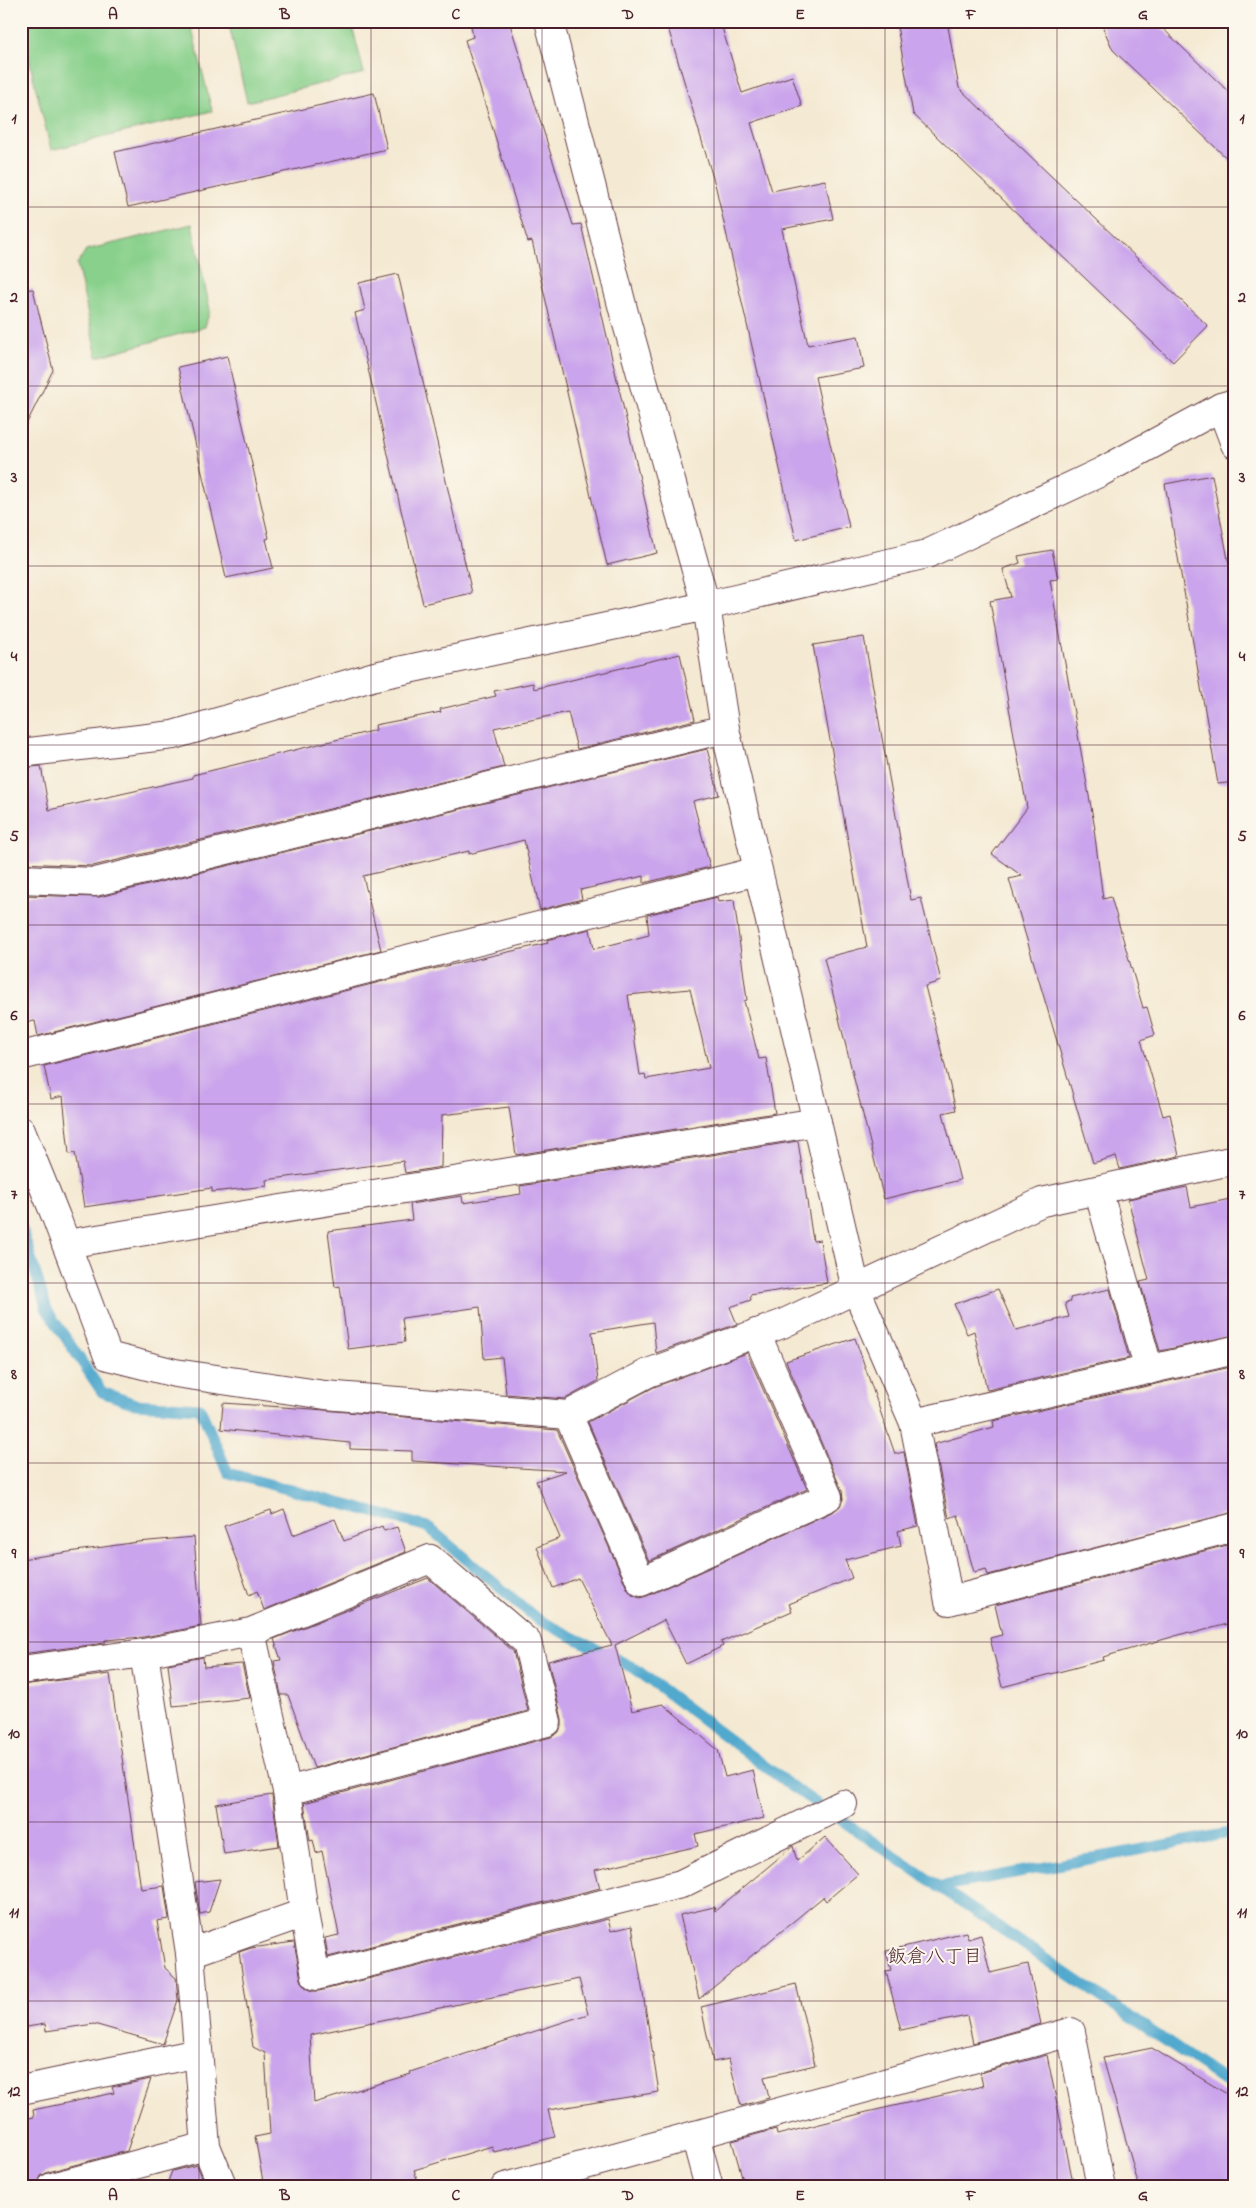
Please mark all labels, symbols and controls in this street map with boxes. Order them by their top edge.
text: A [108,3,118,27]
text: B [279,3,291,27]
text: C [452,3,461,27]
text: D [621,3,634,27]
text: E [795,3,805,27]
text: F [965,3,977,27]
text: G [1138,3,1148,27]
text: 1 [11,107,17,131]
text: 1 [1239,107,1245,131]
text: 2 [9,286,18,310]
text: 2 [1237,286,1246,310]
text: 3 [10,466,18,490]
text: 3 [1238,466,1246,490]
text: 4 [10,645,18,669]
text: 4 [1238,645,1246,669]
text: 5 [9,825,19,849]
text: 5 [1237,825,1247,849]
text: 6 [9,1004,18,1028]
text: 6 [1237,1004,1246,1028]
text: 7 [11,1183,18,1207]
text: 7 [1239,1183,1246,1207]
text: 8 [10,1363,17,1387]
text: 8 [1238,1363,1245,1387]
text: 9 [11,1542,17,1566]
text: 9 [1239,1542,1245,1566]
text: 10 [8,1722,20,1746]
text: 10 [1236,1722,1248,1746]
text: 11 [9,1901,20,1925]
text: 11 [1237,1901,1248,1925]
district label: 飯倉八丁目 [887,1944,983,1971]
text: 12 [7,2080,21,2104]
text: 12 [1235,2080,1249,2104]
text: A [108,2184,118,2208]
text: B [279,2184,291,2208]
text: C [452,2184,461,2208]
text: D [621,2184,634,2208]
text: E [795,2184,805,2208]
text: F [965,2184,977,2208]
text: G [1138,2184,1148,2208]

